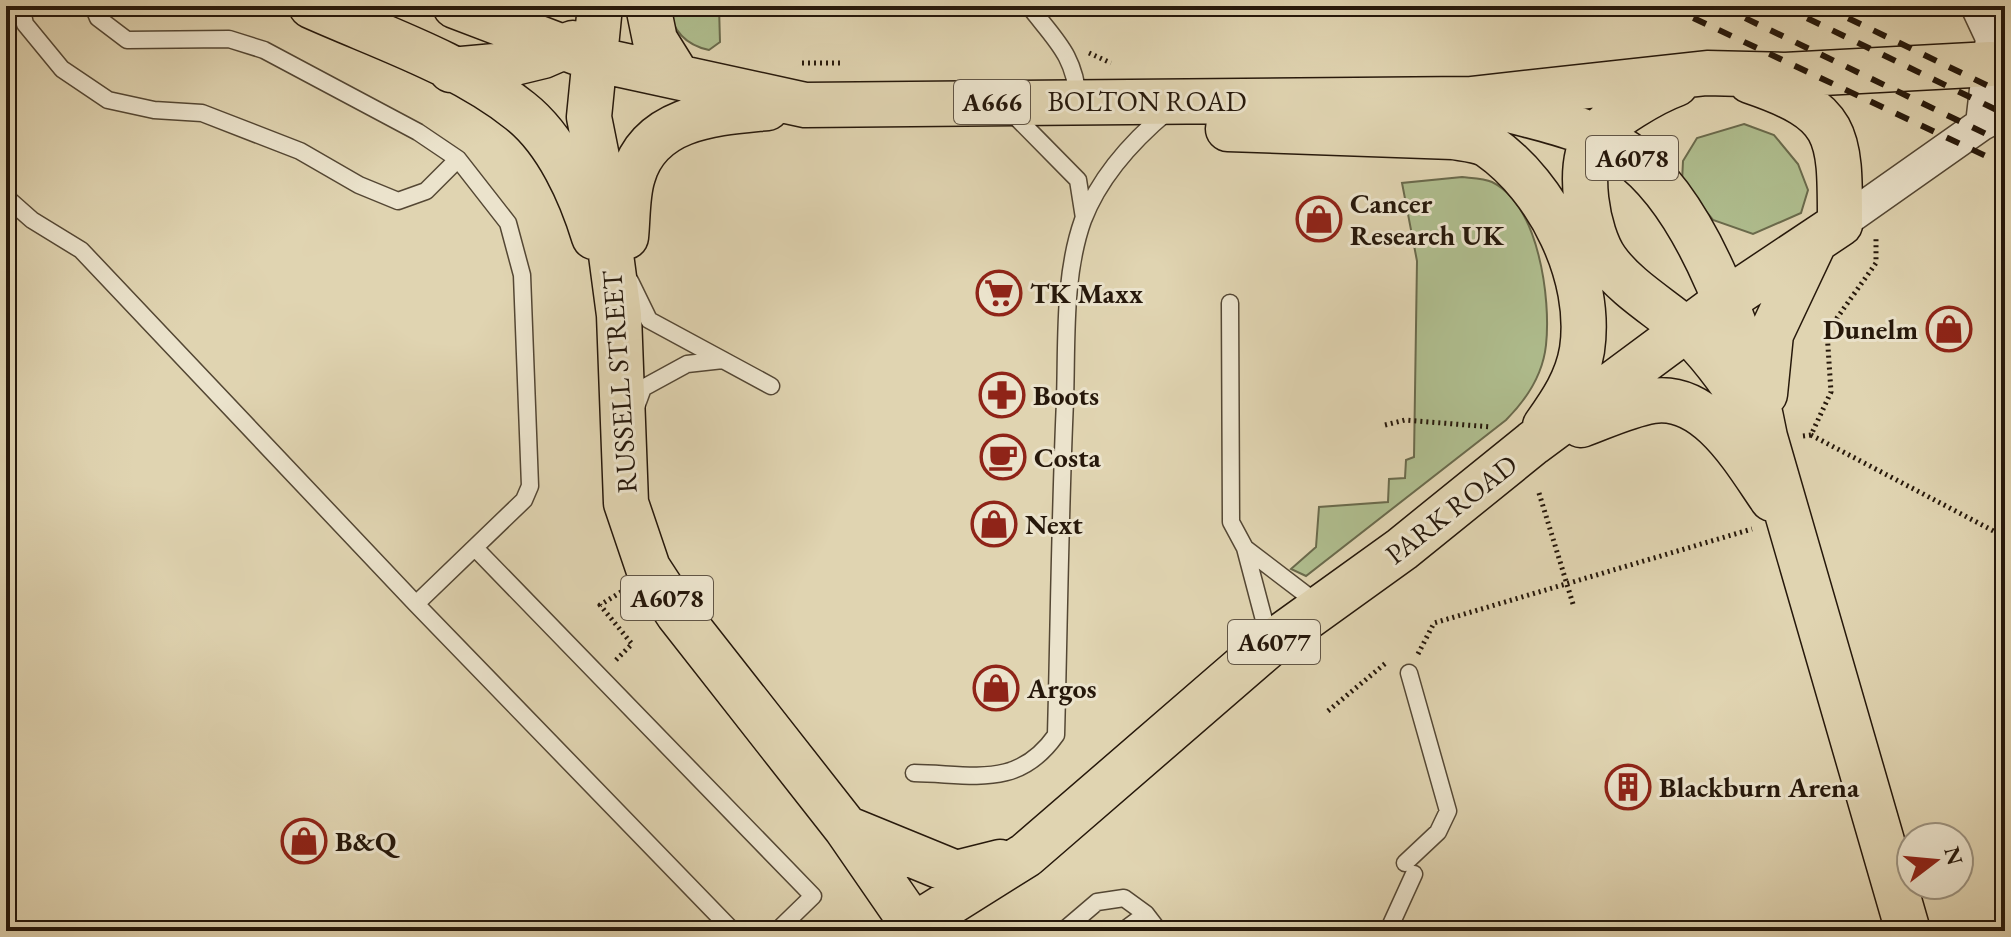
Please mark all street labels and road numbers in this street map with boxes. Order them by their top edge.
road number: A666 [954,80,1030,124]
street label: BOLTON ROAD [1047,83,1247,119]
road number: A6078 [1586,136,1678,180]
street label: RUSSELL STREET [593,269,645,494]
street label: PARK ROAD [1378,446,1524,572]
road number: A6078 [621,576,713,620]
road number: A6077 [1228,620,1320,664]

